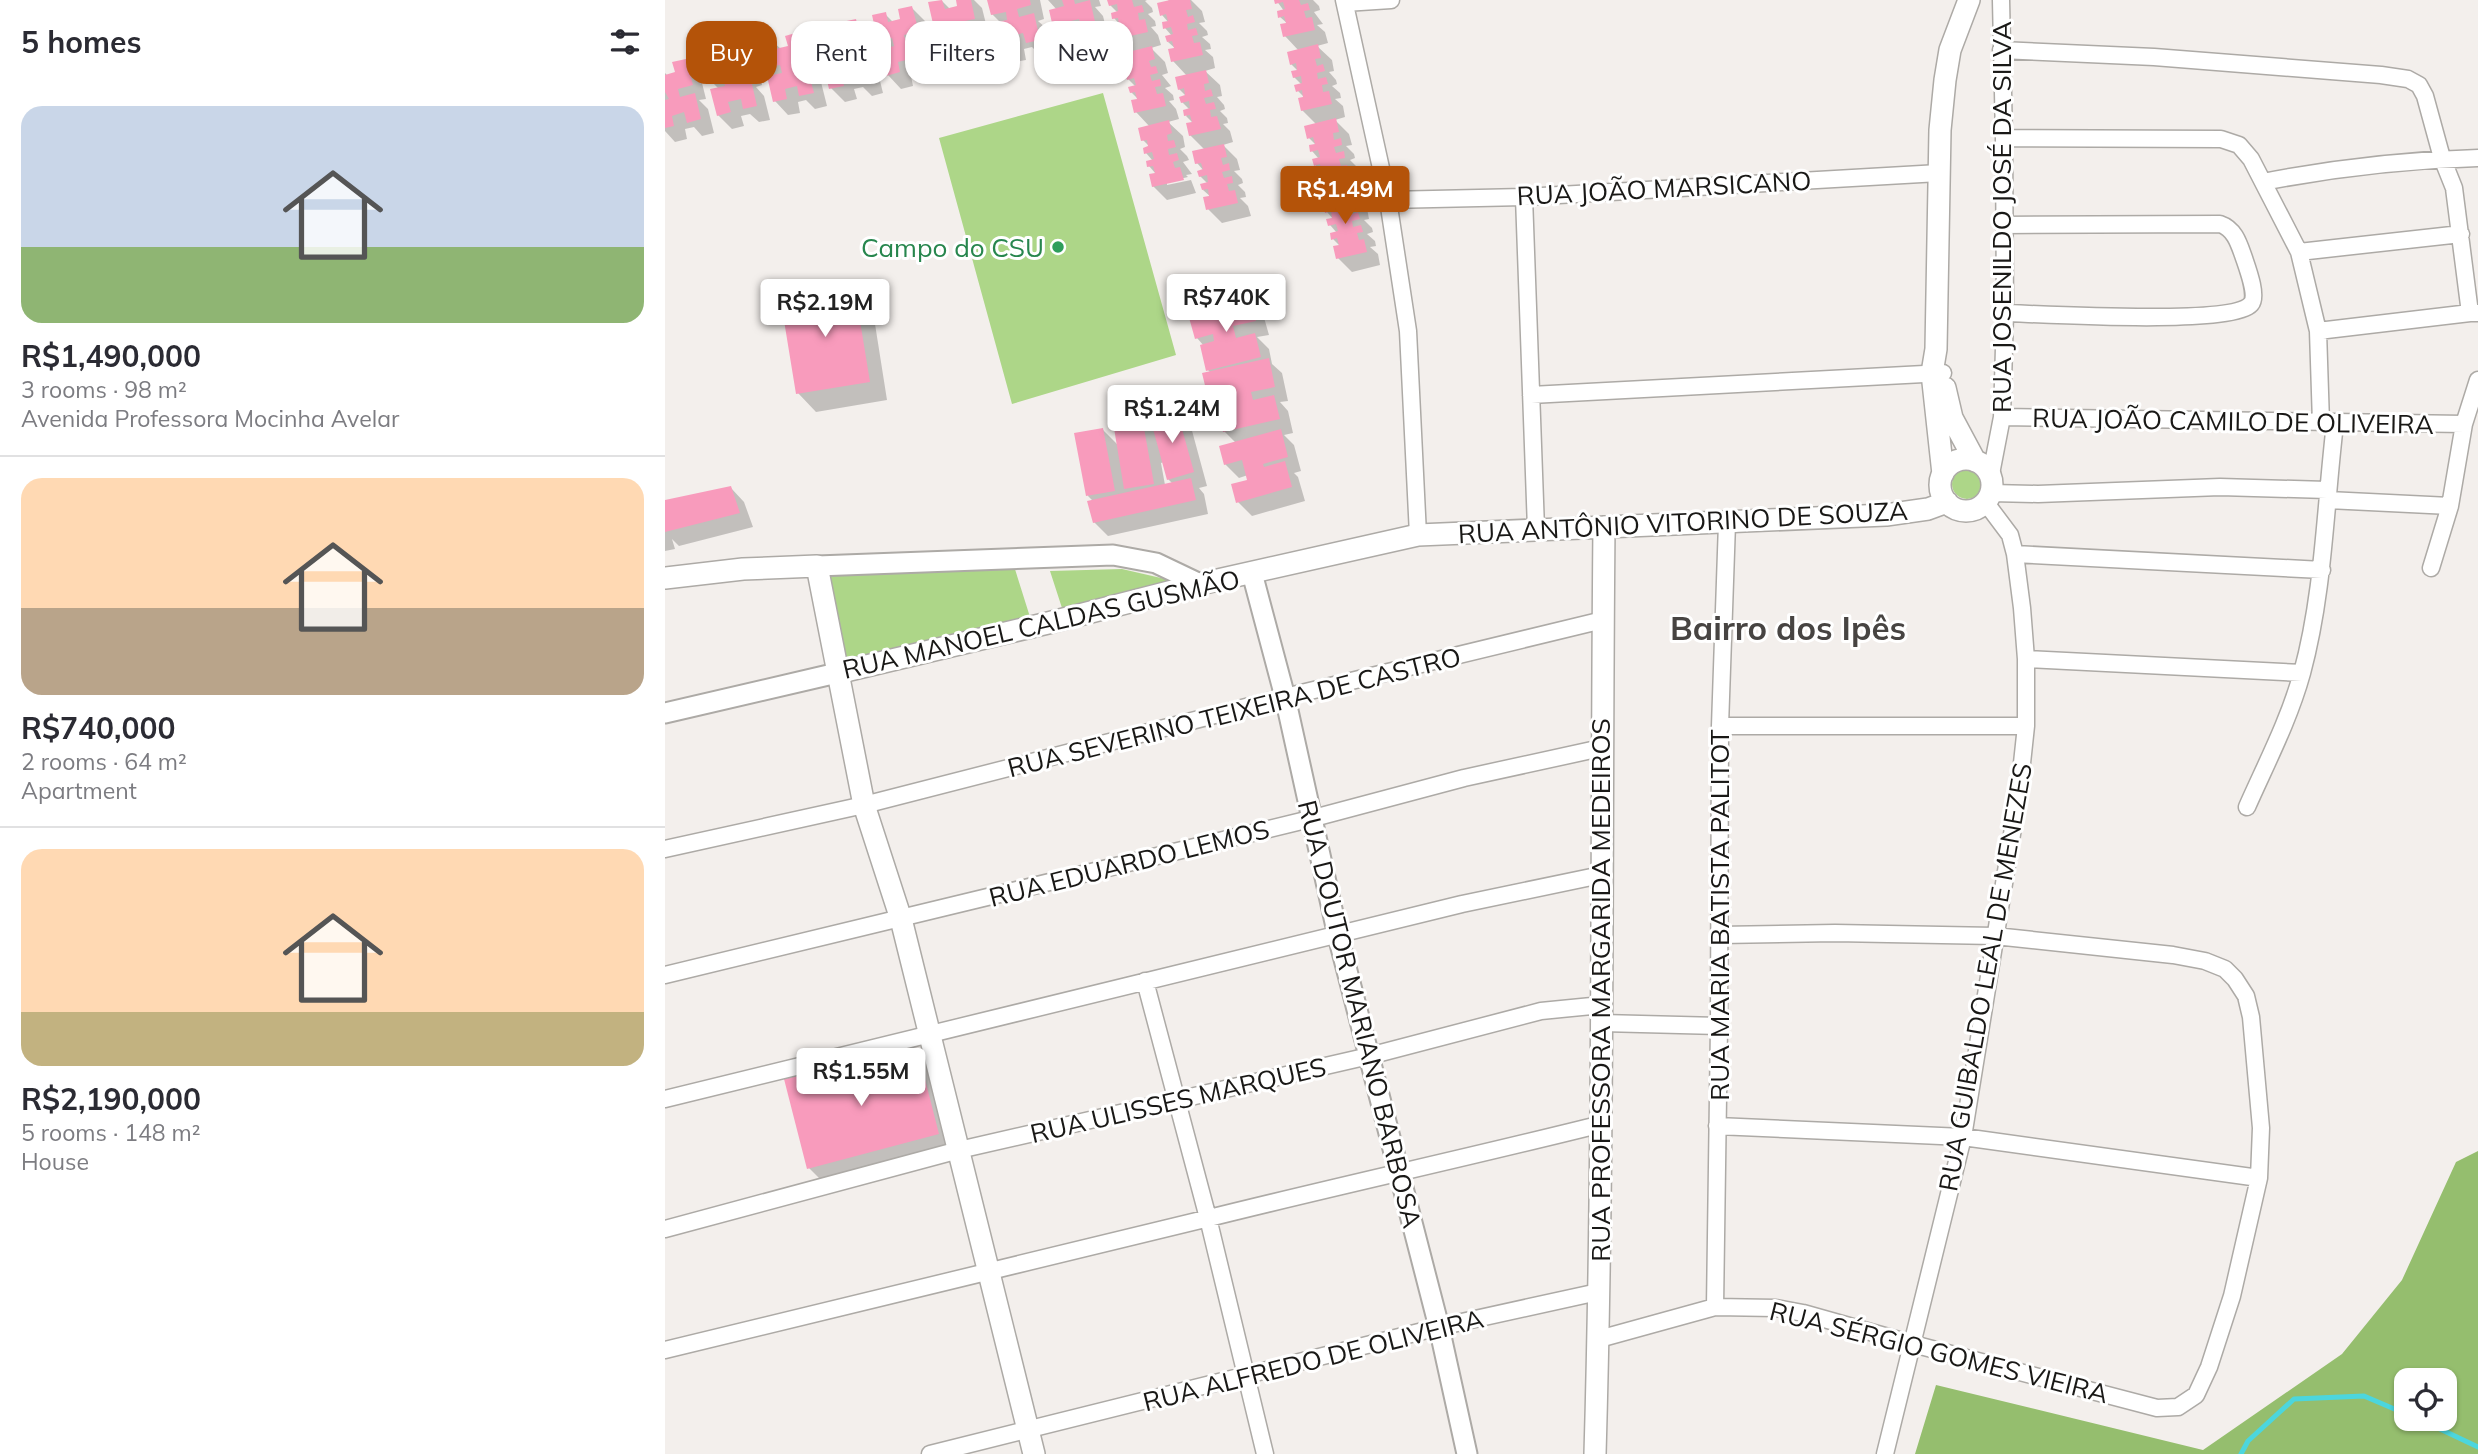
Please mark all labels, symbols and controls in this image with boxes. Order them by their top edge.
chip: Buy [686,21,777,84]
chip: Rent [791,21,891,84]
chip: Filters [905,21,1020,84]
chip: New [1034,21,1133,84]
street label: RUA JOSENILDO JOSÉ DA SILVA [1985,21,2018,413]
text: 5 homes [21,23,142,61]
icon: filters [606,23,644,61]
icon: home [270,152,396,278]
street label: RUA JOÃO MARSICANO [1516,164,1812,212]
pin: R$1.49M [1280,166,1410,226]
text: R$1.49M [1296,174,1394,203]
place label: Campo do CSU [861,231,1044,264]
marker: Campo do CSU [1050,239,1066,255]
pin: R$740K [1169,274,1283,334]
pin: R$2.19M [760,280,890,339]
text: R$740K [1183,282,1269,311]
text: R$2.19M [776,287,874,316]
text: R$1,490,000 [21,337,201,375]
text: 3 rooms · 98 m² [21,375,187,404]
pin: R$1.24M [1107,386,1237,445]
text: R$1.24M [1123,393,1221,422]
street label: RUA JOÃO CAMILO DE OLIVEIRA [2032,401,2434,441]
text: Avenida Professora Mocinha Avelar [21,404,399,433]
street label: RUA ANTÔNIO VITORINO DE SOUZA [1457,494,1909,550]
icon: home [270,524,396,650]
street label: RUA MANOEL CALDAS GUSMÃO [839,562,1243,686]
district label: Bairro dos Ipês [1670,607,1906,648]
street label: RUA SEVERINO TEIXEIRA DE CASTRO [1004,640,1464,784]
text: R$740,000 [21,709,176,747]
street label: RUA PROFESSORA MARGARIDA MEDEIROS [1584,718,1617,1262]
street label: RUA MARIA BATISTA PALITOT [1703,729,1736,1101]
text: 2 rooms · 64 m² [21,747,187,776]
street label: RUA GUIBALDO LEAL DE MENEZES [1931,760,2039,1194]
text: Apartment [21,776,137,805]
street label: RUA DOUTOR MARIANO BARBOSA [1291,797,1429,1231]
street label: RUA EDUARDO LEMOS [985,812,1273,914]
icon: home [270,895,396,1021]
pin: R$1.55M [796,1048,926,1108]
street label: RUA ULISSES MARQUES [1027,1050,1329,1150]
text: R$1.55M [812,1056,910,1085]
text: R$2,190,000 [21,1080,201,1118]
text: 5 rooms · 148 m² [21,1118,201,1147]
text: House [21,1147,89,1176]
street label: RUA SÉRGIO GOMES VIEIRA [1766,1294,2112,1410]
street label: RUA ALFREDO DE OLIVEIRA [1139,1302,1487,1418]
map controls [2394,1368,2457,1431]
button: locate [2394,1368,2457,1431]

